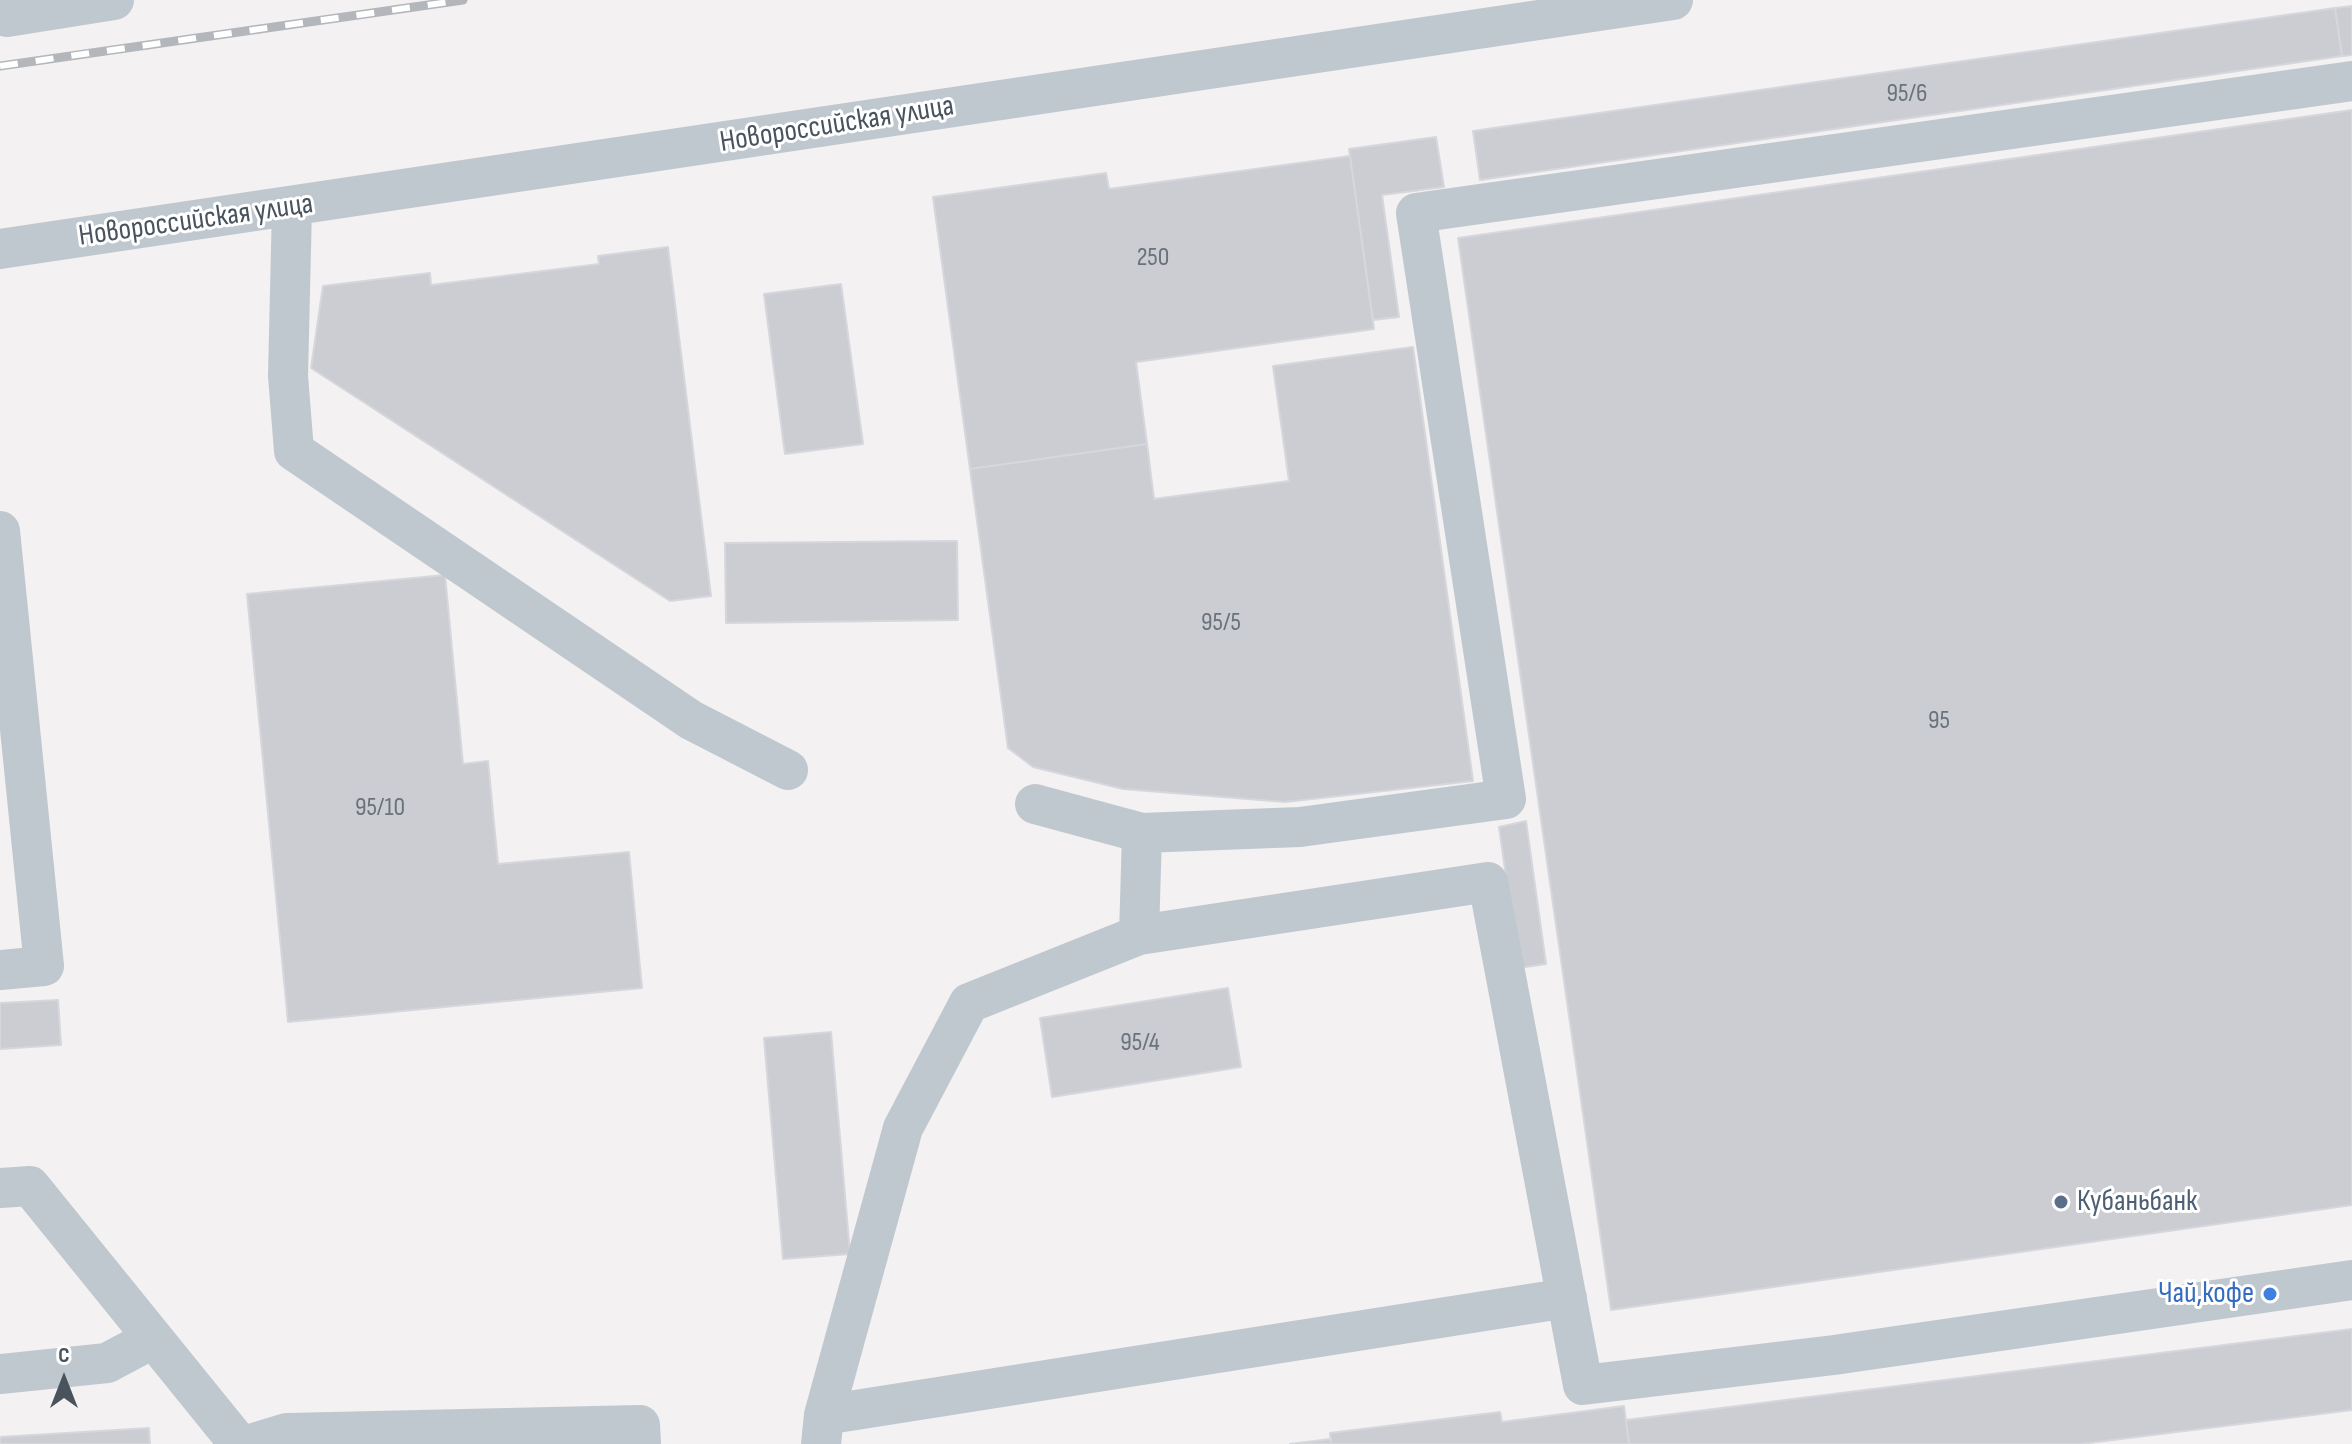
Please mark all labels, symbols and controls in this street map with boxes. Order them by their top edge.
house number: 95/6 [1887,78,1927,110]
street label: Новороссийская улица [718,89,956,161]
street label: Новороссийская улица [77,187,315,255]
house number: 250 [1137,242,1169,274]
house number: 95/5 [1201,607,1241,639]
house number: 95 [1928,705,1950,737]
house number: 95/10 [355,792,405,824]
house number: 95/4 [1120,1027,1160,1059]
place label: Кубаньбанк [2077,1184,2197,1220]
marker: Кубаньбанк [2052,1193,2070,1211]
place label: Чай,кофе [2158,1276,2254,1312]
marker: Чай,кофе [2261,1285,2279,1303]
north arrow [24,1340,104,1420]
text: С [58,1342,70,1369]

